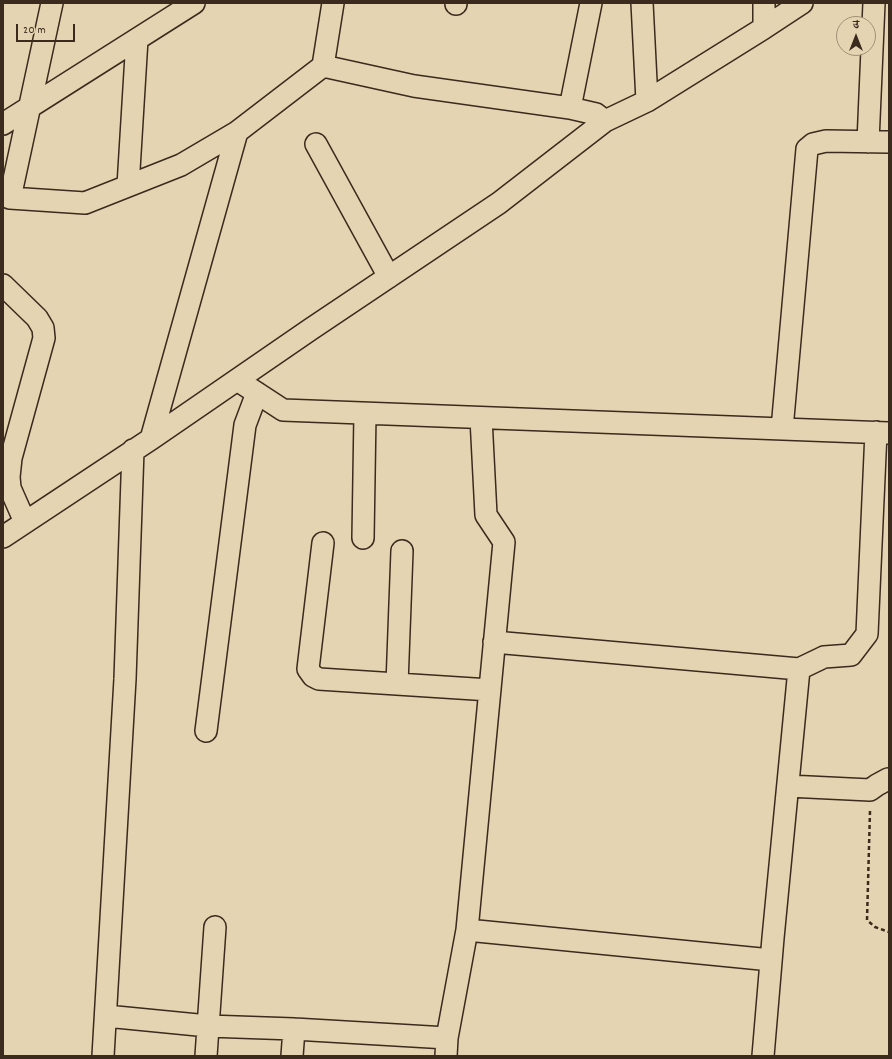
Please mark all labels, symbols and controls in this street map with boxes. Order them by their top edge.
scale bar [18,16,77,42]
north arrow [836,16,876,56]
text: उ [853,17,859,33]
text: 20 m [23,22,46,39]

